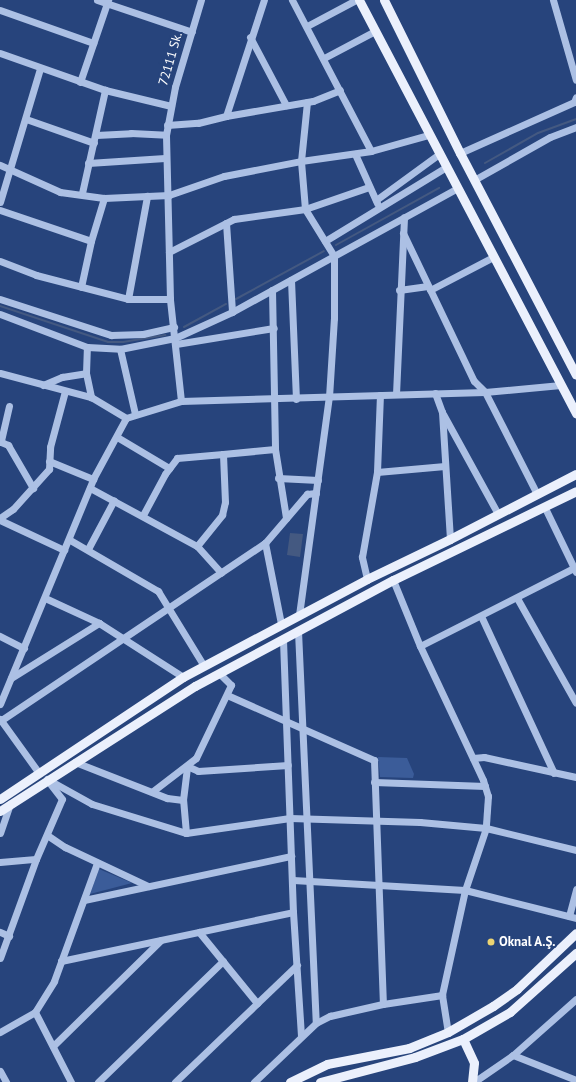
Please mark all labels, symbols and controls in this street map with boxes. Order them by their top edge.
street label: 72111 Sk. [156,31,186,87]
place label: Oknal A.Ş. [499,934,556,950]
marker: Oknal A.Ş. [486,937,496,947]

